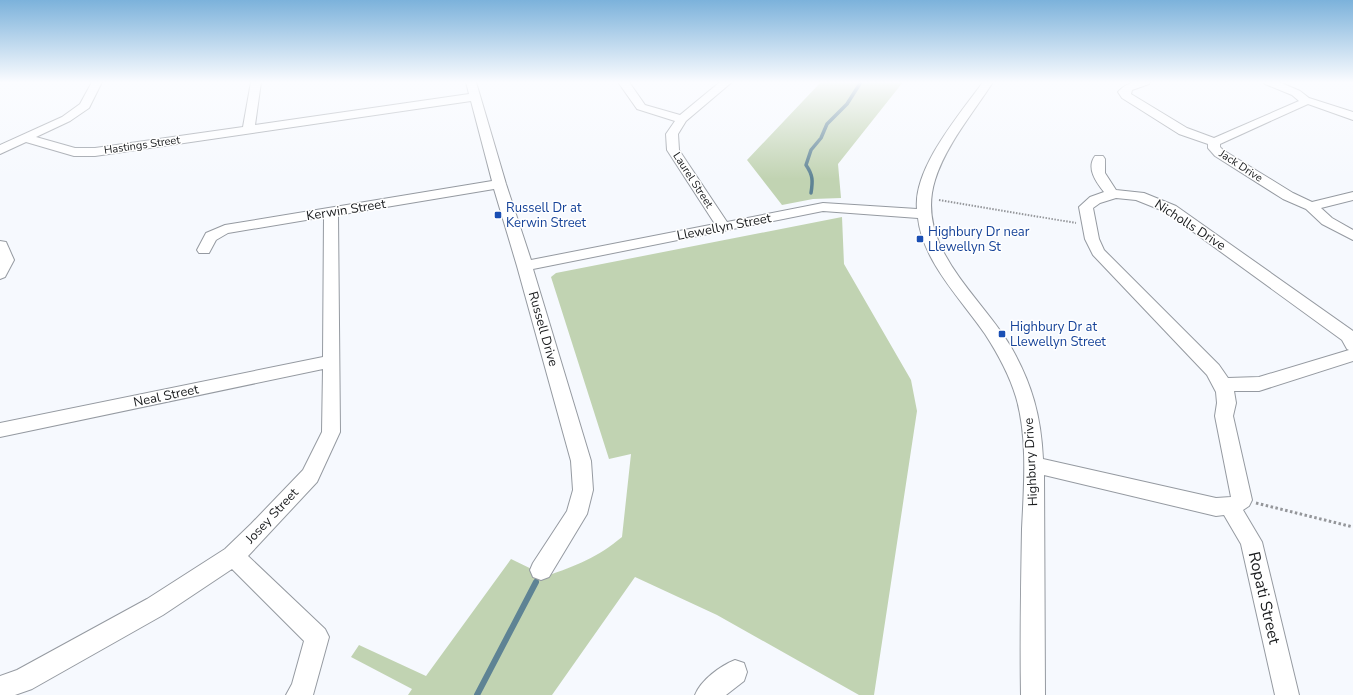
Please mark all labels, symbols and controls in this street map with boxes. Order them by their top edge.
street label: Hastings Street [103,132,181,158]
street label: Jack Drive [1216,146,1266,186]
street label: Laurel Street [669,149,717,211]
street label: Kerwin Street [305,195,387,225]
street label: Nicholls Drive [1151,195,1229,255]
place label: Russell Dr at Kerwin Street [506,199,587,232]
street label: Llewellyn Street [675,209,773,245]
marker: Russell Dr at Kerwin Street [493,210,503,220]
place label: Highbury Dr near Llewellyn St [928,223,1030,256]
marker: Highbury Dr near Llewellyn St [915,234,925,244]
street label: Russell Drive [524,289,562,369]
place label: Highbury Dr at Llewellyn Street [1010,318,1106,351]
marker: Highbury Dr at Llewellyn Street [997,329,1007,339]
street label: Neal Street [132,380,201,412]
street label: Highbury Drive [1020,417,1042,507]
street label: Josey Street [241,484,303,548]
street label: Ropati Street [1243,550,1285,647]

